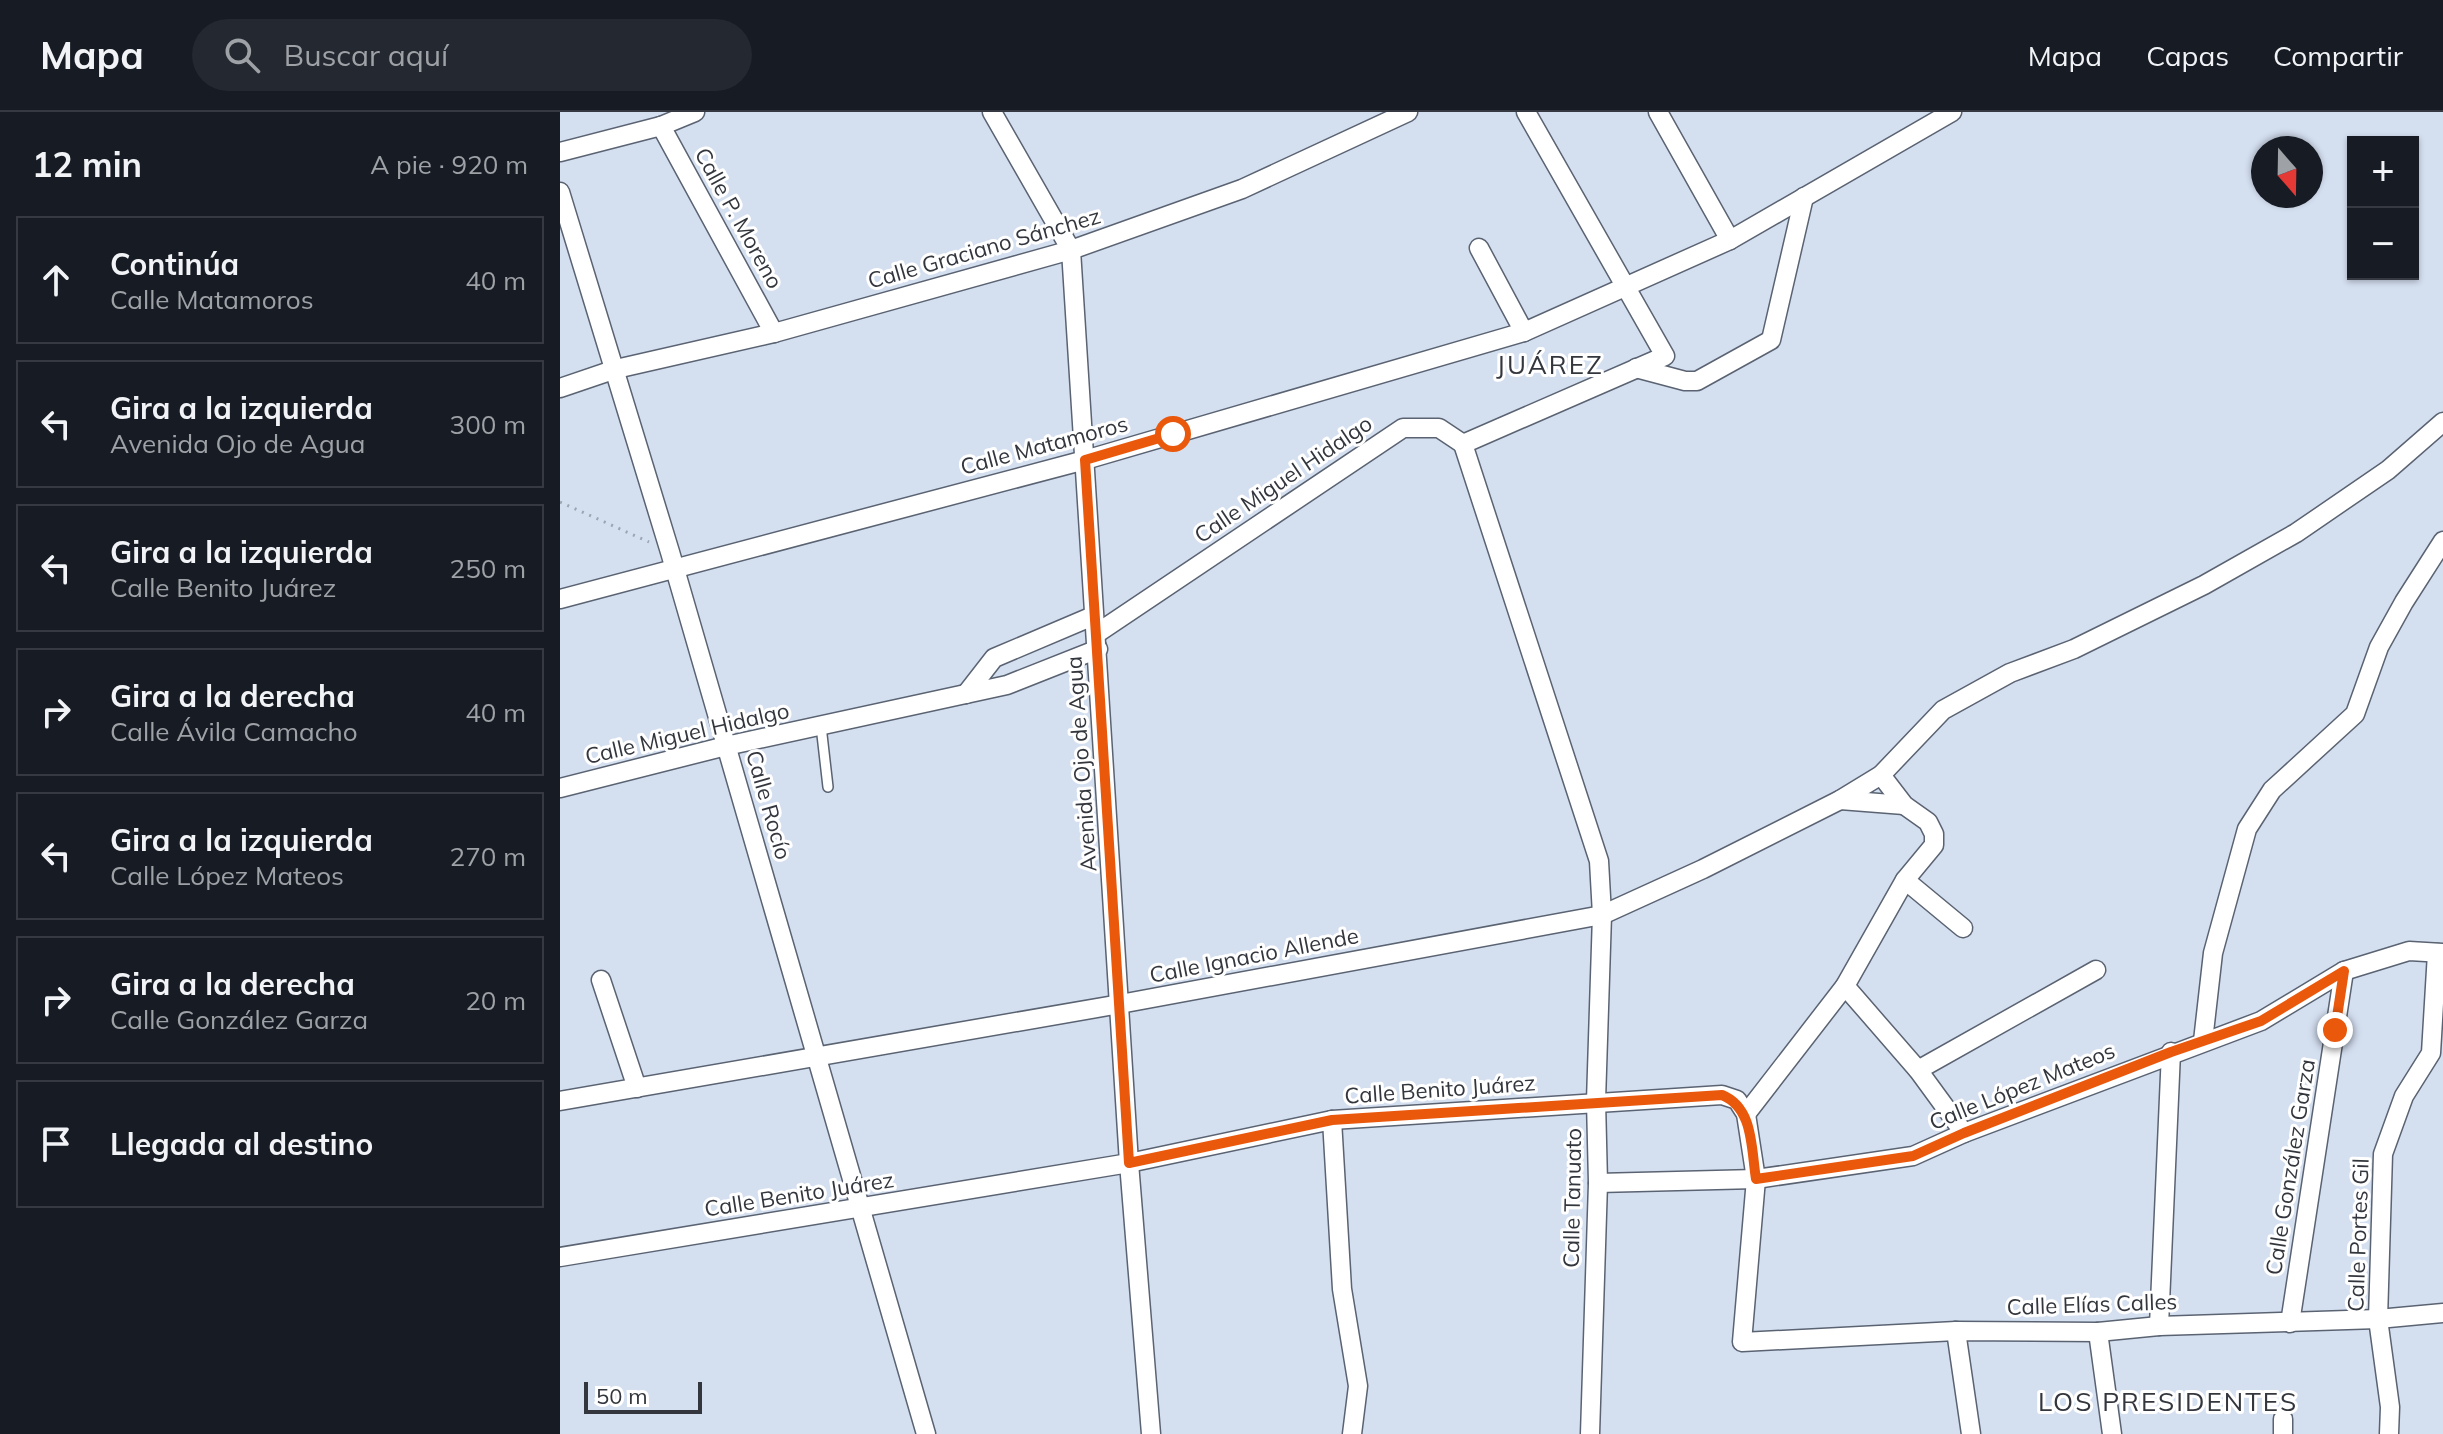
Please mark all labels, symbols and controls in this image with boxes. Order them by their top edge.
search box [192,19,752,91]
text: Mapa [40,31,144,79]
icon: search [220,33,264,77]
text: Buscar aquí [284,36,448,74]
text: Mapa [2028,38,2102,73]
text: Capas [2146,38,2229,73]
text: Compartir [2273,38,2403,73]
north arrow [2251,136,2323,208]
map controls [2347,136,2419,280]
button: + [2347,136,2419,208]
text: 12 min [32,143,142,186]
street label: Calle P. Moreno [689,143,789,293]
text: A pie · 920 m [370,148,528,181]
street label: Calle Graciano Sánchez [864,201,1104,295]
button: − [2347,208,2419,280]
text: Continúa [110,245,239,283]
icon: ahead [34,258,78,302]
text: 40 m [465,264,526,297]
text: Calle Matamoros [110,283,314,316]
district label: JUÁREZ [1496,348,1604,381]
text: Gira a la izquierda [110,389,373,427]
icon: left [34,402,78,446]
text: 300 m [450,408,526,441]
street label: Calle Matamoros [957,409,1131,481]
street label: Calle Miguel Hidalgo [1189,409,1377,549]
route start [1155,416,1191,452]
text: Avenida Ojo de Agua [110,427,365,460]
text: Gira a la izquierda [110,533,373,571]
icon: left [34,546,78,590]
text: 250 m [450,552,526,585]
text: Calle Benito Juárez [110,571,336,604]
street label: Avenida Ojo de Agua [1059,655,1103,873]
text: Gira a la derecha [110,677,355,715]
icon: right [34,690,78,734]
text: 40 m [465,696,526,729]
street label: Calle Miguel Hidalgo [582,696,792,770]
text: Calle Ávila Camacho [110,715,358,748]
street label: Calle Rocío [740,747,798,863]
text: Gira a la izquierda [110,821,373,859]
icon: left [34,834,78,878]
text: 270 m [450,840,526,873]
text: Calle López Mateos [110,859,344,892]
street label: Calle Ignacio Allende [1147,921,1361,989]
text: Gira a la derecha [110,965,355,1003]
icon: right [34,978,78,1022]
text: 20 m [465,984,526,1017]
text: Calle González Garza [110,1003,368,1036]
route end [2317,1012,2353,1048]
street label: Calle López Mateos [1925,1036,2119,1136]
street label: Calle González Garza [2259,1057,2321,1277]
street label: Calle Benito Juárez [1344,1068,1536,1110]
icon: arrive [34,1122,78,1166]
text: Llegada al destino [110,1125,373,1163]
street label: Calle Tanuato [1557,1128,1587,1268]
street label: Calle Portes Gil [2341,1158,2375,1312]
street label: Calle Benito Juárez [702,1165,896,1223]
street label: Calle Elías Calles [2006,1287,2178,1321]
scale bar [584,1378,702,1414]
text: 50 m [596,1382,647,1410]
district label: LOS PRESIDENTES [2038,1385,2298,1418]

